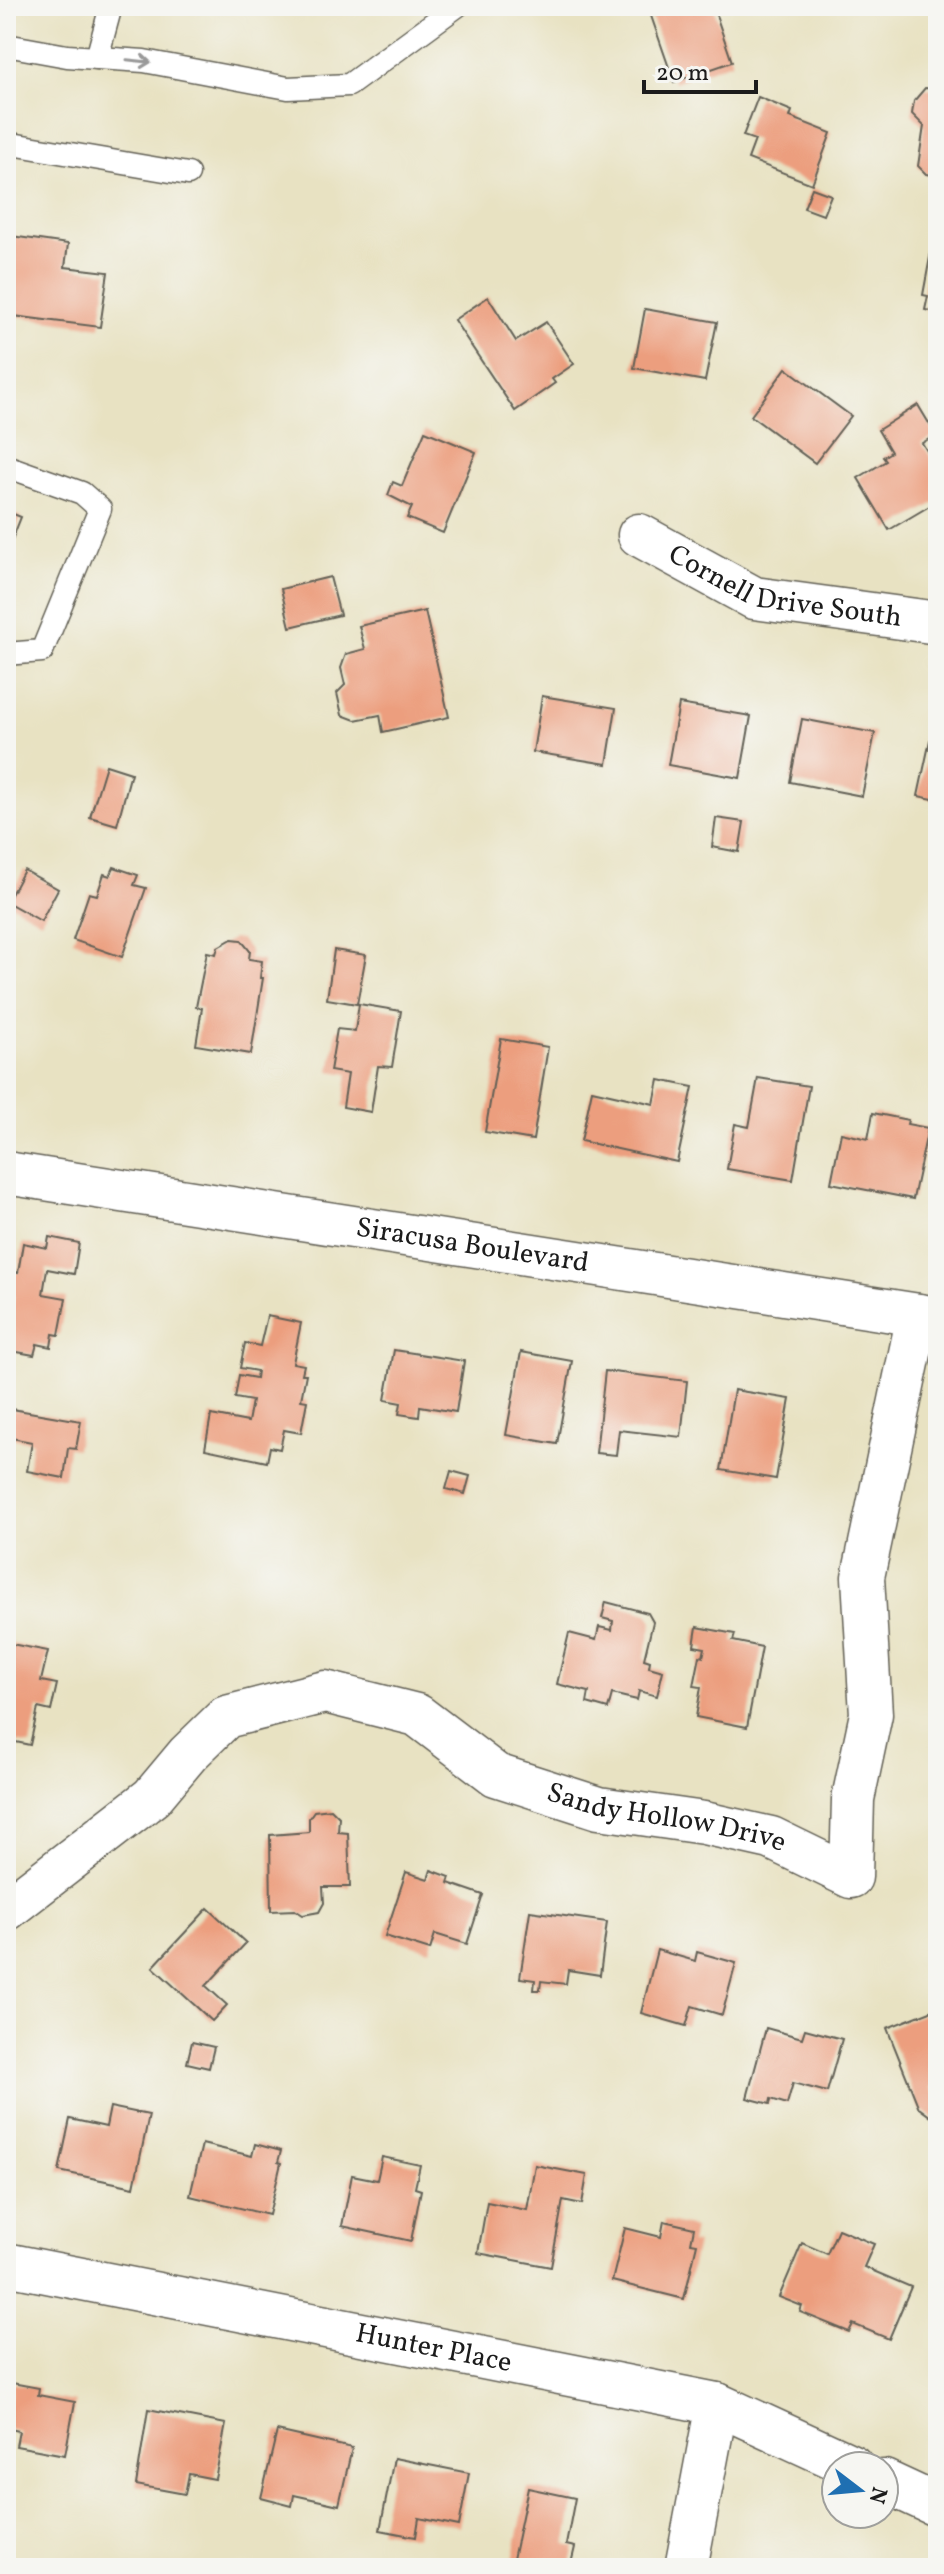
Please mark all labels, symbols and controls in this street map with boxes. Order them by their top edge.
scale bar [644,44,756,94]
one-way arrow [125,54,152,69]
text: 20 m [656,57,709,91]
street label: Cornell Drive South [661,535,904,637]
street label: Siracusa Boulevard [353,1208,592,1283]
street label: Sandy Hollow Drive [542,1773,793,1862]
street label: Hunter Place [352,2314,515,2383]
north arrow [820,2450,900,2530]
text: N [860,2483,894,2507]

